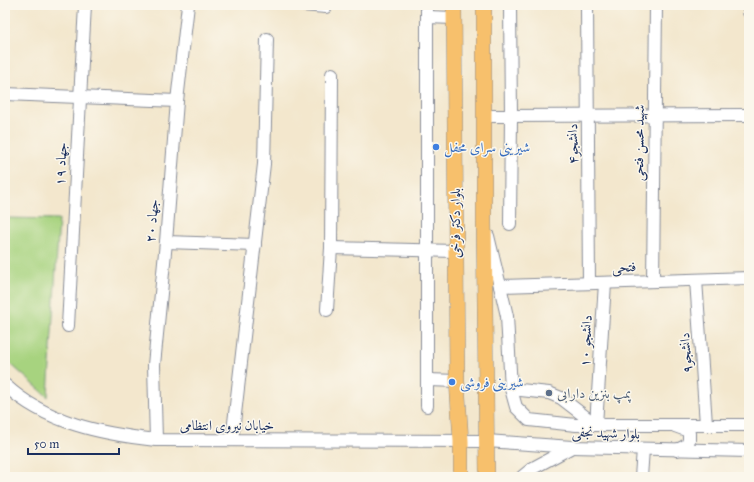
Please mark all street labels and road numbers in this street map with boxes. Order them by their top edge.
street label: شهید محسن فتحی [630,104,649,181]
street label: دانشجو۴ [564,123,582,165]
street label: جهاد ۱۹ [51,142,71,186]
street label: بلوار دکتر فرخی [447,188,464,258]
street label: جهاد ۲۰ [142,199,162,243]
street label: فتحی [612,258,636,277]
street label: دانشجو ۱۰ [576,315,596,367]
street label: دانشجو۹ [676,332,696,374]
street label: خیابان نیروی انتظامی [180,417,274,434]
street label: بلوار شهید نجفی [572,423,641,445]

